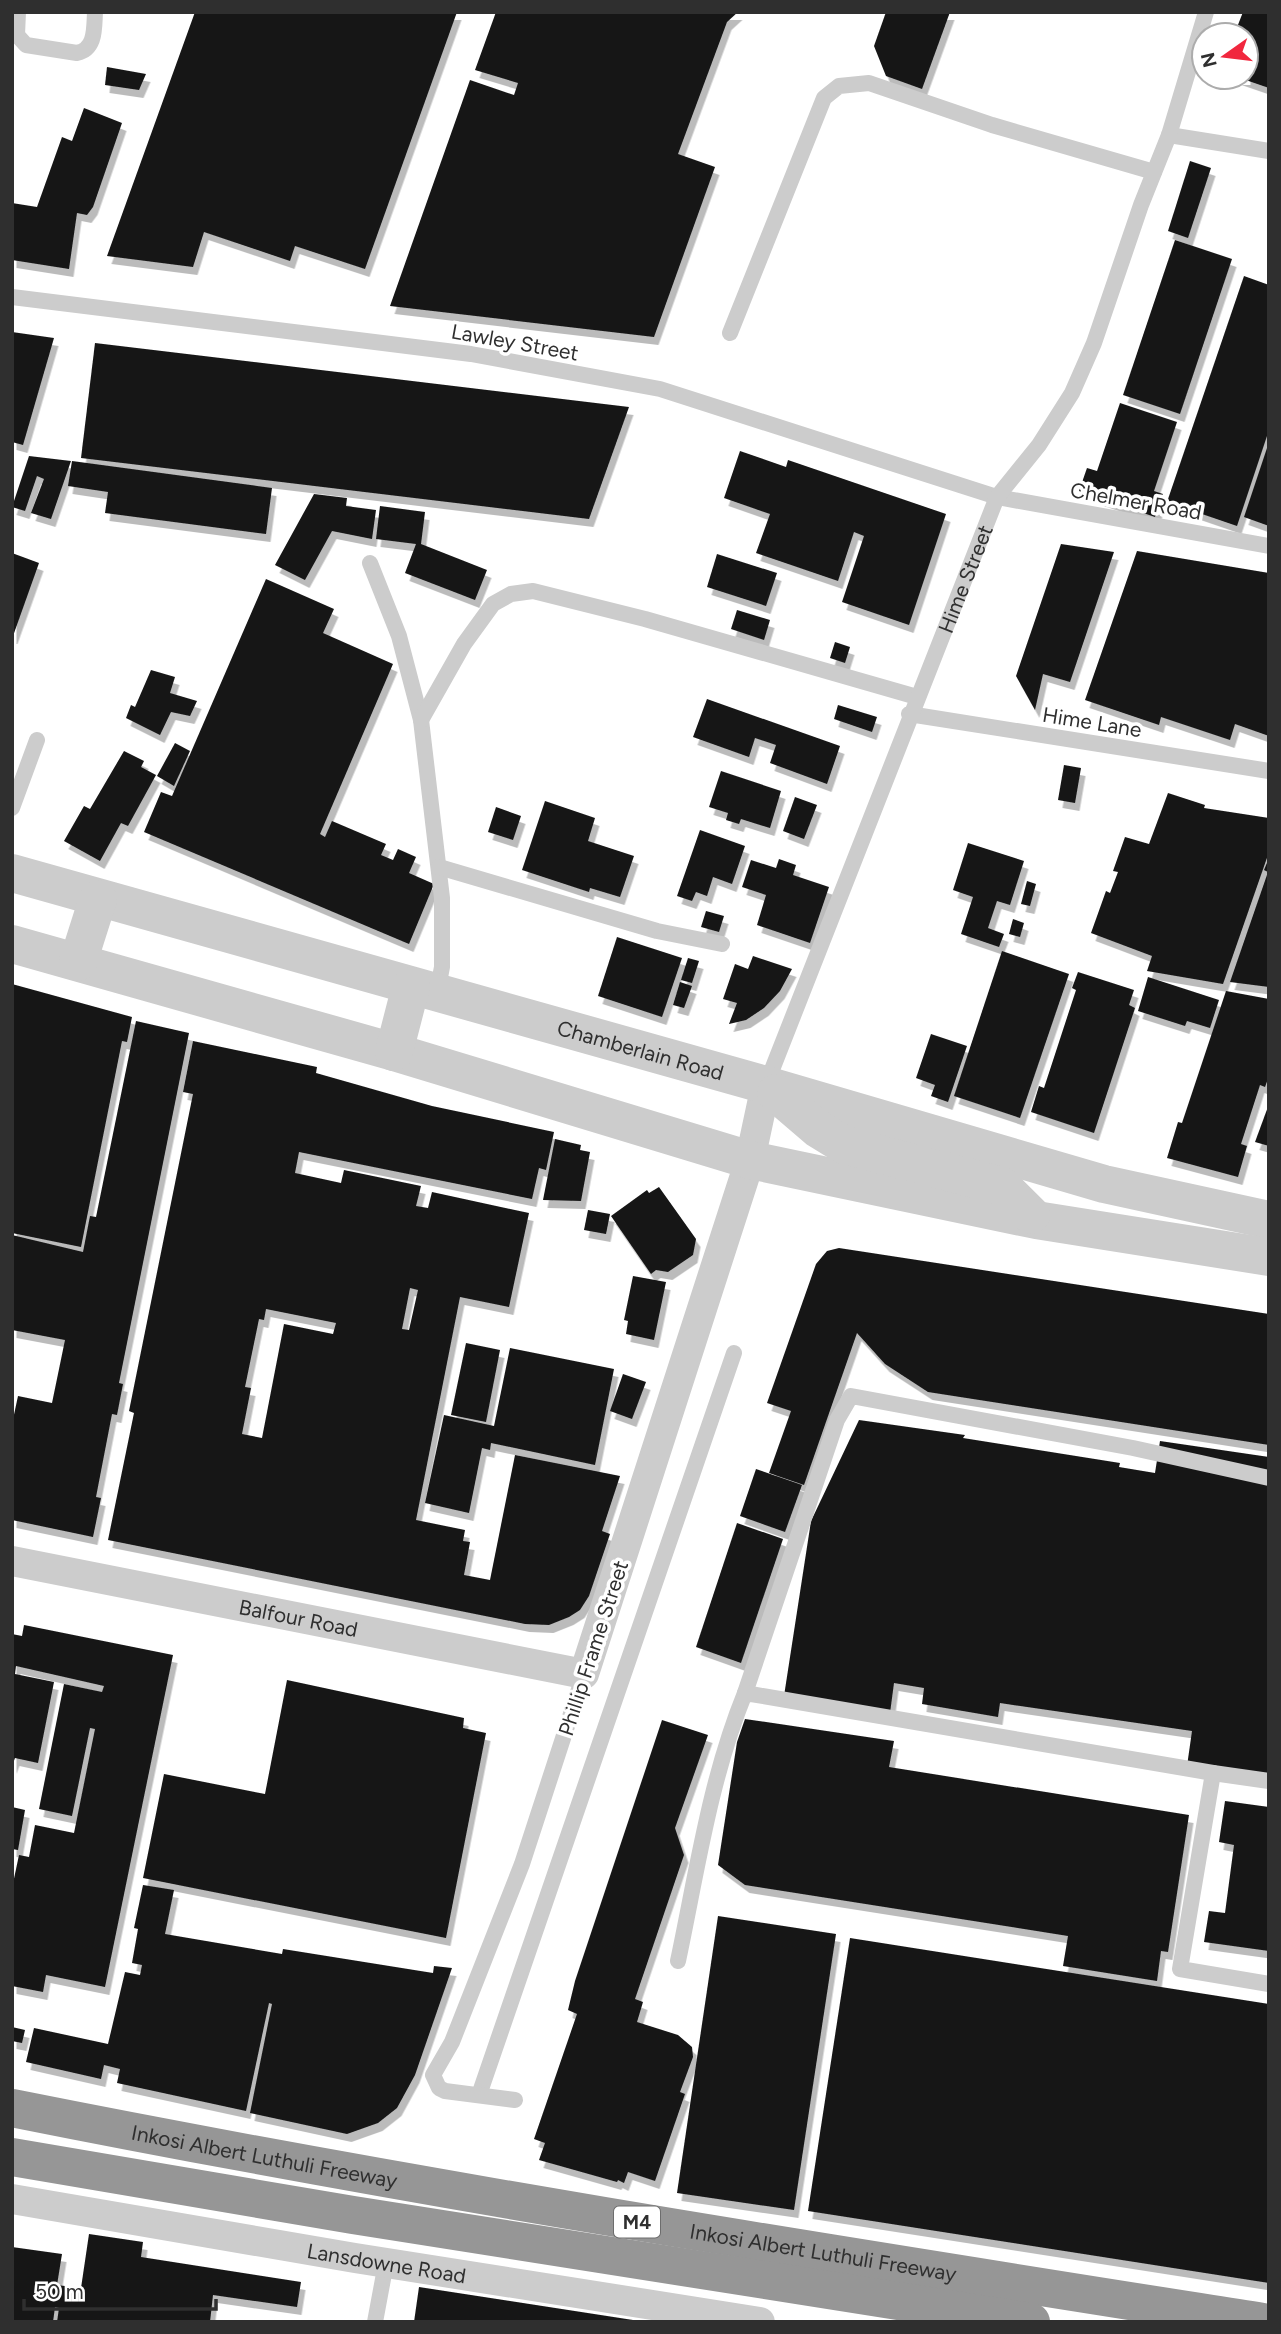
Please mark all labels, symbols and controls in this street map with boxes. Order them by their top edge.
north arrow [1190,21,1260,91]
text: N [1196,50,1222,70]
street label: Lawley Street [449,319,581,366]
street label: Chelmer Road [1068,477,1204,525]
street label: Hime Street [932,521,997,636]
street label: Hime Lane [1041,702,1143,742]
street label: Chamberlain Road [555,1014,727,1085]
street label: Phillip Frame Street [553,1557,633,1739]
street label: Balfour Road [237,1594,360,1642]
street label: Inkosi Albert Luthuli Freeway [129,2119,399,2193]
road number: M4 [614,2206,660,2238]
street label: Inkosi Albert Luthuli Freeway [688,2218,958,2286]
street label: Lansdowne Road [305,2237,468,2288]
scale bar [24,2268,217,2312]
text: 50 m [35,2279,84,2304]

